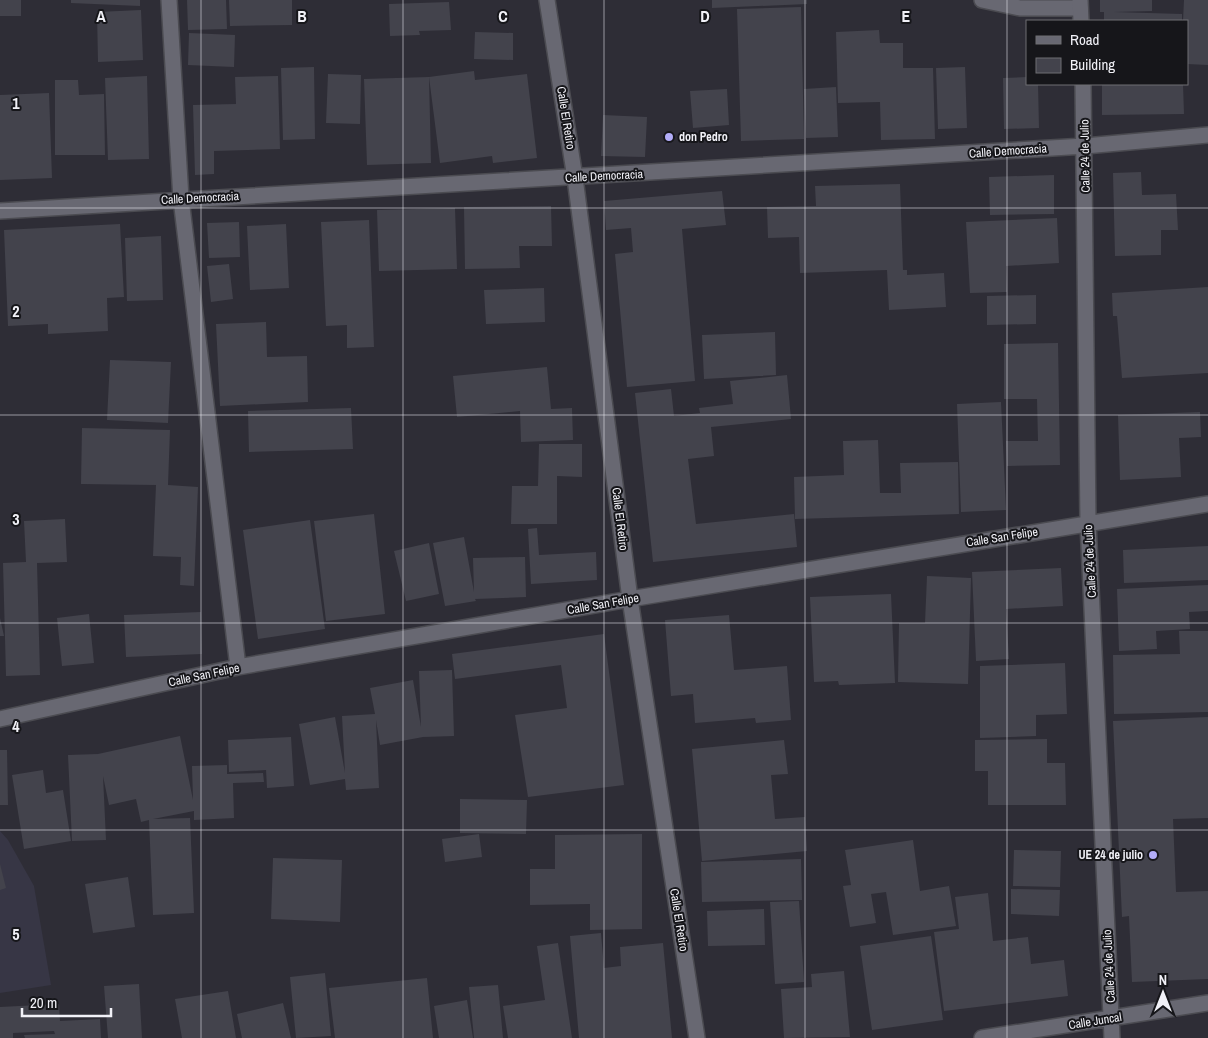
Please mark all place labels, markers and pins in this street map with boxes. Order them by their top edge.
place label: don Pedro [679,129,728,145]
marker: don Pedro [663,131,675,143]
place label: UE 24 de julio [1078,847,1143,863]
marker: UE 24 de julio [1147,849,1159,861]

